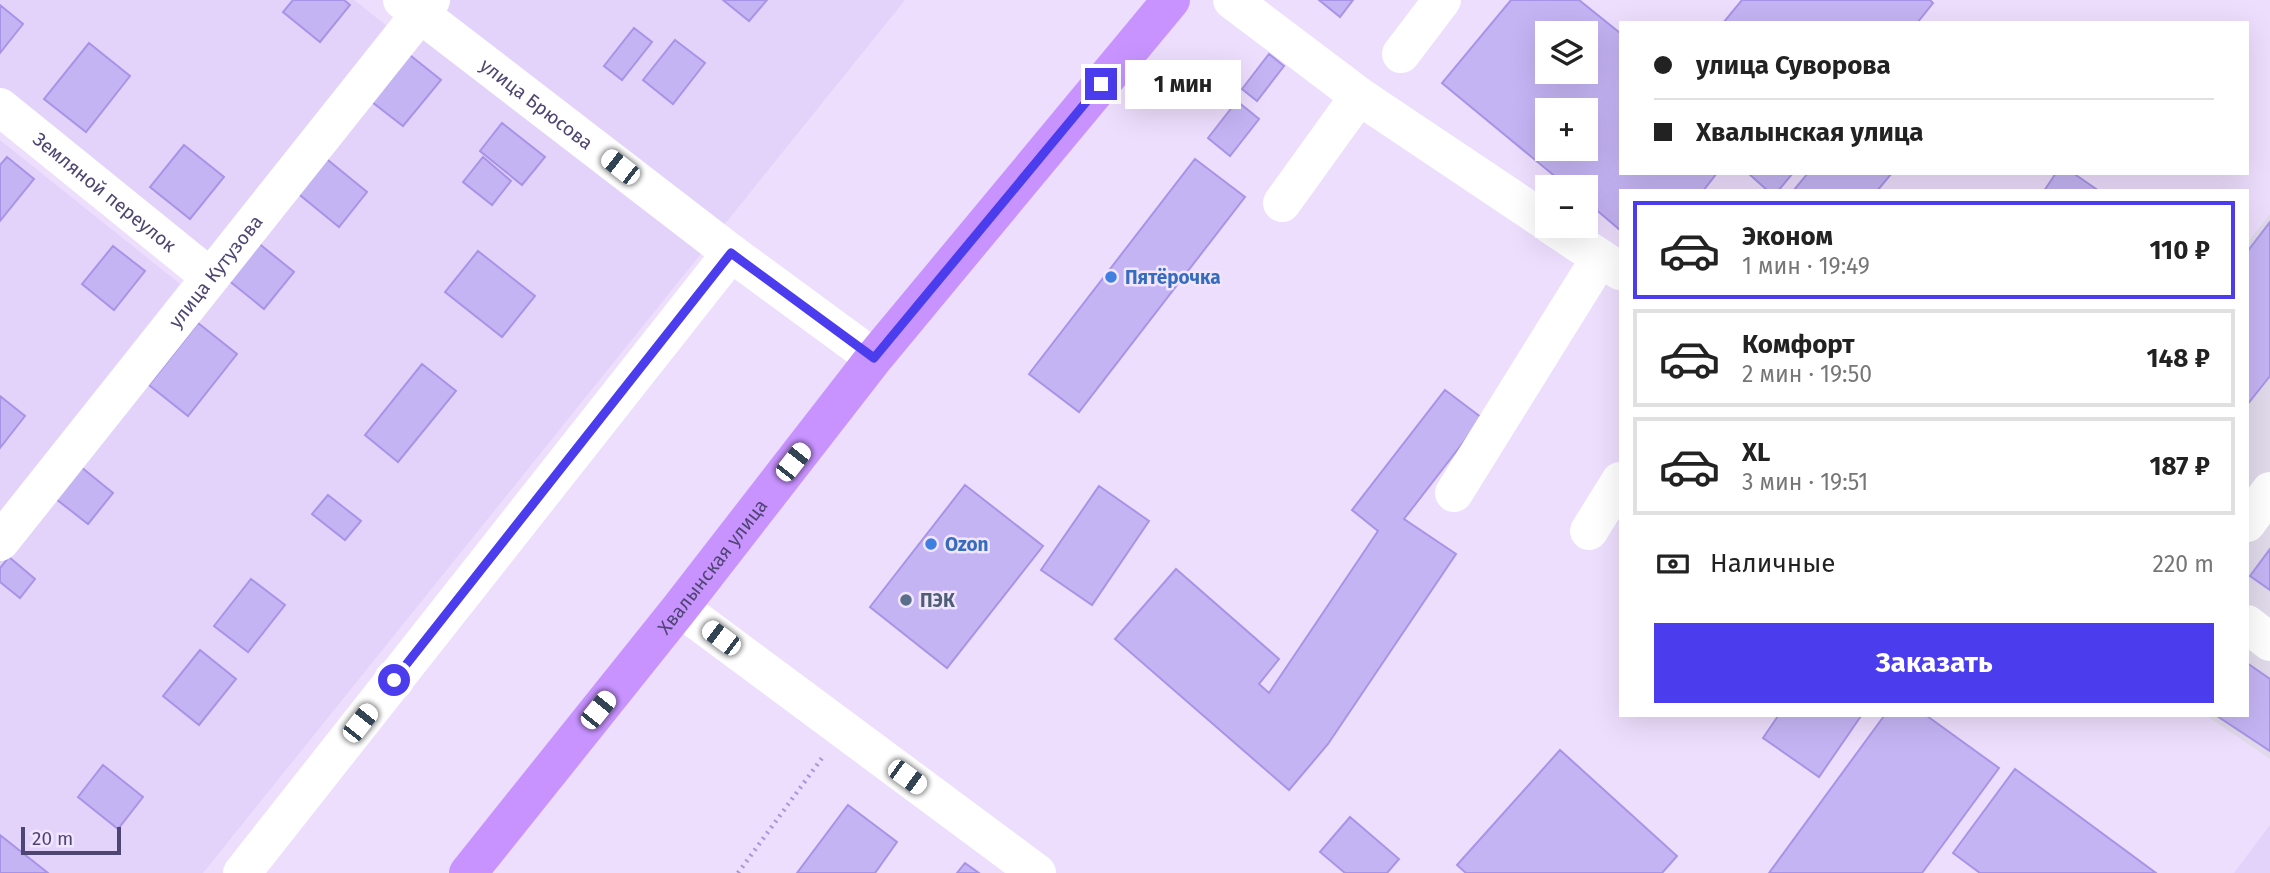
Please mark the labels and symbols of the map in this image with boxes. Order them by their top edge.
street label: улица Брюсова [476,53,598,154]
callout: 1 мин [1126,60,1241,108]
route end [1085,68,1117,100]
street label: Земляной переулок [29,127,181,257]
car [597,146,644,188]
street label: улица Кутузова [164,210,267,332]
place label: Пятёрочка [1125,266,1221,289]
marker: Пятёрочка [1103,269,1119,285]
car [772,439,815,485]
street label: Хвалынская улица [652,494,772,638]
place label: Ozon [945,533,989,556]
marker: Ozon [923,536,939,552]
place label: ПЭК [920,589,955,612]
marker: ПЭК [898,592,914,608]
car [698,617,745,659]
route start [378,664,410,696]
car [577,687,620,733]
car [339,700,382,746]
car [884,756,931,798]
scale bar [21,824,121,856]

